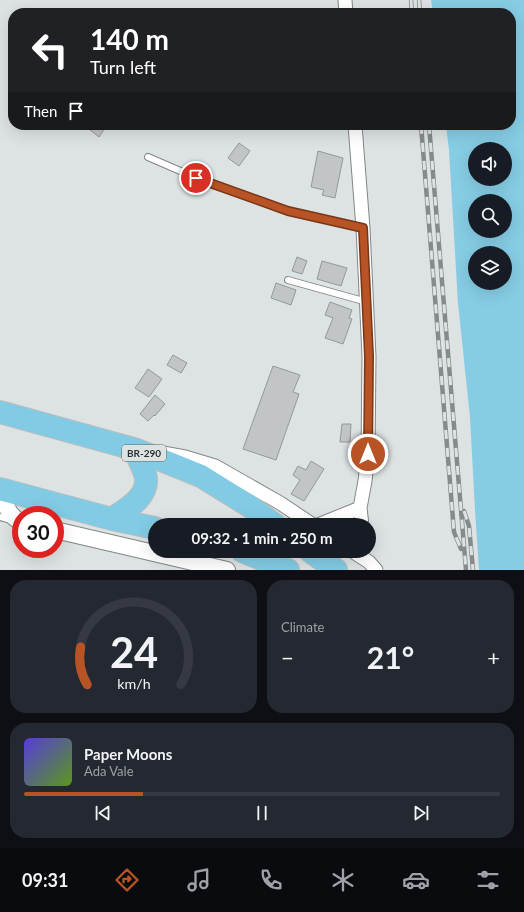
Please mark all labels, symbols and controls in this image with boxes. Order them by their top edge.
text: 140 m [90,22,169,56]
icon: left [24,24,76,76]
text: Turn left [90,56,156,78]
icon: arrive [65,100,87,122]
text: Then [24,102,57,120]
map controls [468,142,512,290]
button: sound [468,142,512,186]
pin [179,161,213,195]
icon: arrive [185,167,207,189]
button: search [468,194,512,238]
button: layers [468,246,512,290]
position arrow [347,433,389,475]
road number: BR-290 [122,445,166,461]
speed limit sign: 30 [12,506,64,558]
text: 09:32 · 1 min · 250 m [192,529,332,547]
text: Climate [281,619,324,635]
text: 24 [109,626,158,676]
text: 21° [367,639,414,675]
text: − [281,644,294,671]
text: + [487,644,500,671]
text: km/h [117,674,150,691]
text: Paper Moons [84,745,172,763]
text: Ada Vale [84,763,134,779]
icon: previous [92,802,114,824]
icon: pause [251,802,273,824]
icon: next [410,802,432,824]
icon: directions [113,866,141,894]
icon: music [185,866,213,894]
icon: phone [257,866,285,894]
icon: climate [329,866,357,894]
icon: car [402,866,430,894]
icon: filters [474,866,502,894]
text: 09:31 [22,869,69,891]

